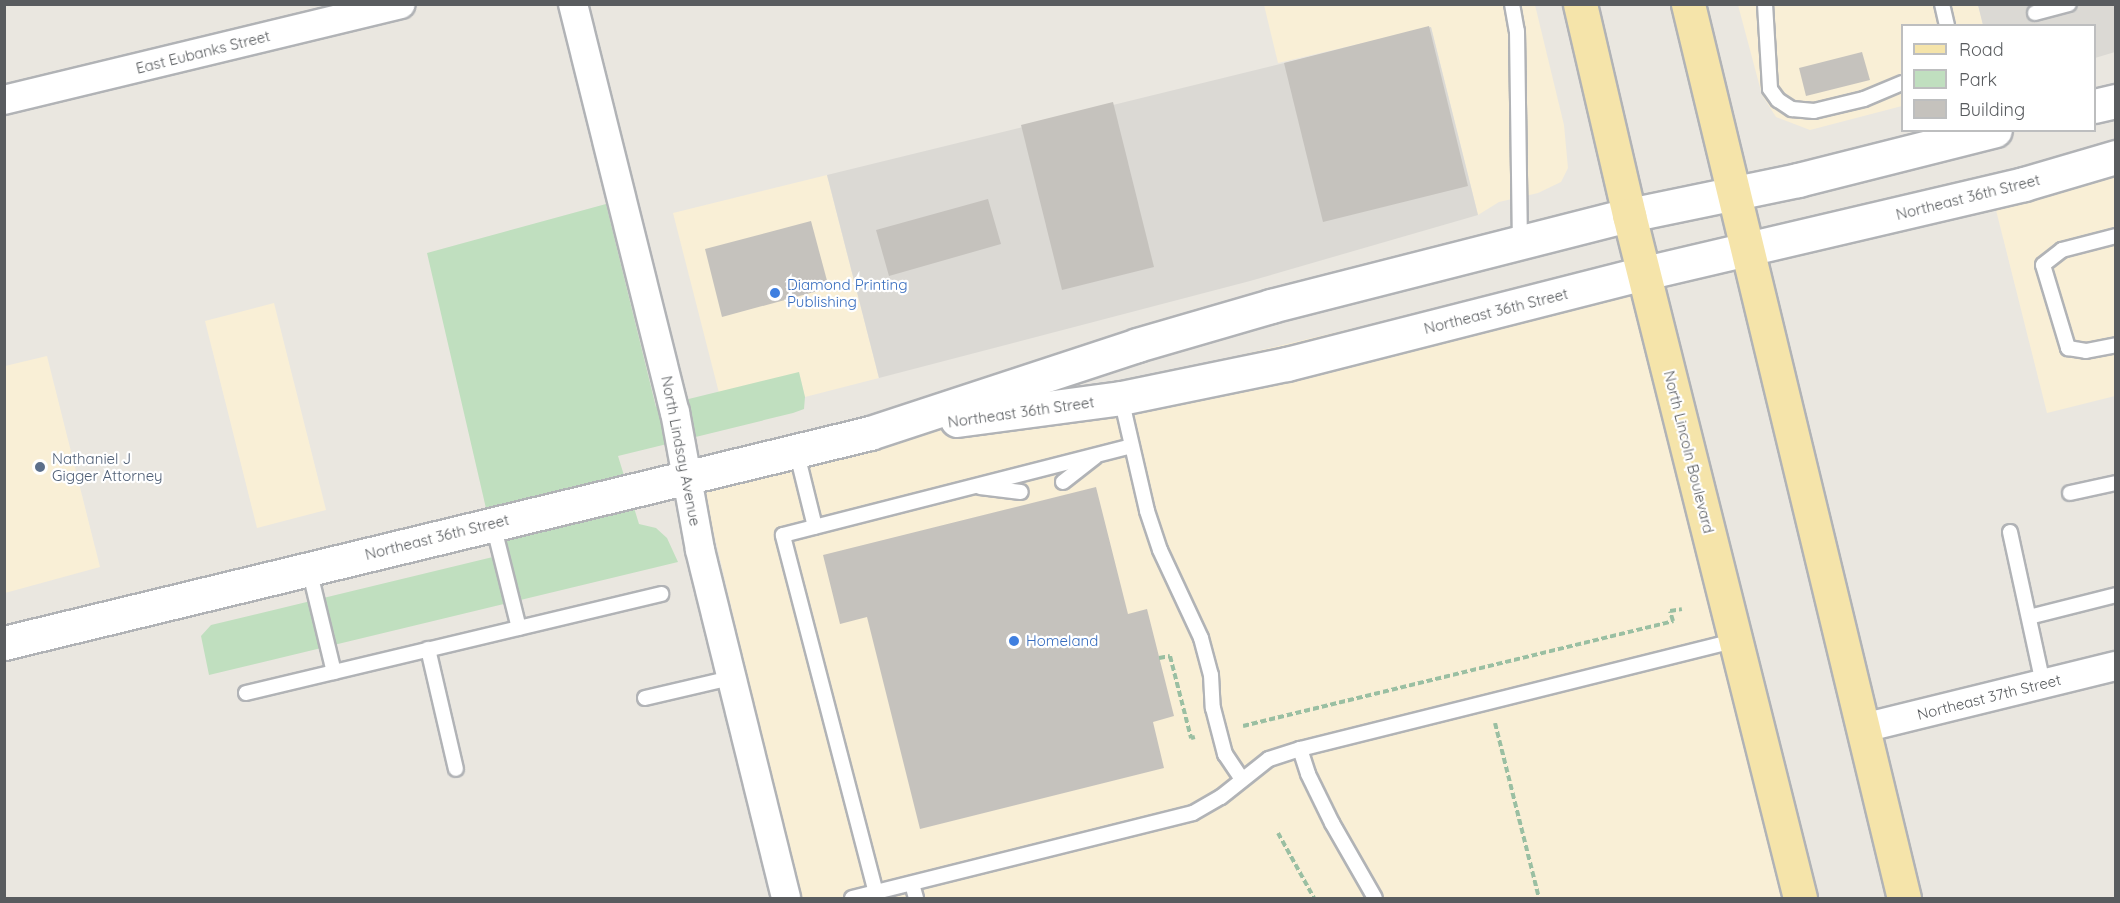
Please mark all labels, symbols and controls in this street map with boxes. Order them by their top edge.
legend [1901,24,2096,132]
street label: East Eubanks Street [134,27,272,77]
text: Road [1959,38,2004,61]
text: Park [1959,68,1997,91]
text: Building [1959,98,2025,121]
street label: Northeast 36th Street [1894,170,2042,224]
place label: Diamond Printing Publishing [787,275,908,310]
street label: Northeast 36th Street [1422,284,1570,338]
marker: Diamond Printing Publishing [768,286,782,300]
street label: North Lincoln Boulevard [1660,369,1718,535]
street label: North Lindsay Avenue [658,374,704,528]
street label: Northeast 36th Street [947,393,1095,431]
place label: Nathaniel J Gigger Attorney [52,449,163,484]
marker: Nathaniel J Gigger Attorney [33,460,47,474]
street label: Northeast 36th Street [363,510,511,564]
place label: Homeland [1026,632,1098,650]
marker: Homeland [1007,634,1021,648]
street label: Northeast 37th Street [1915,670,2063,724]

